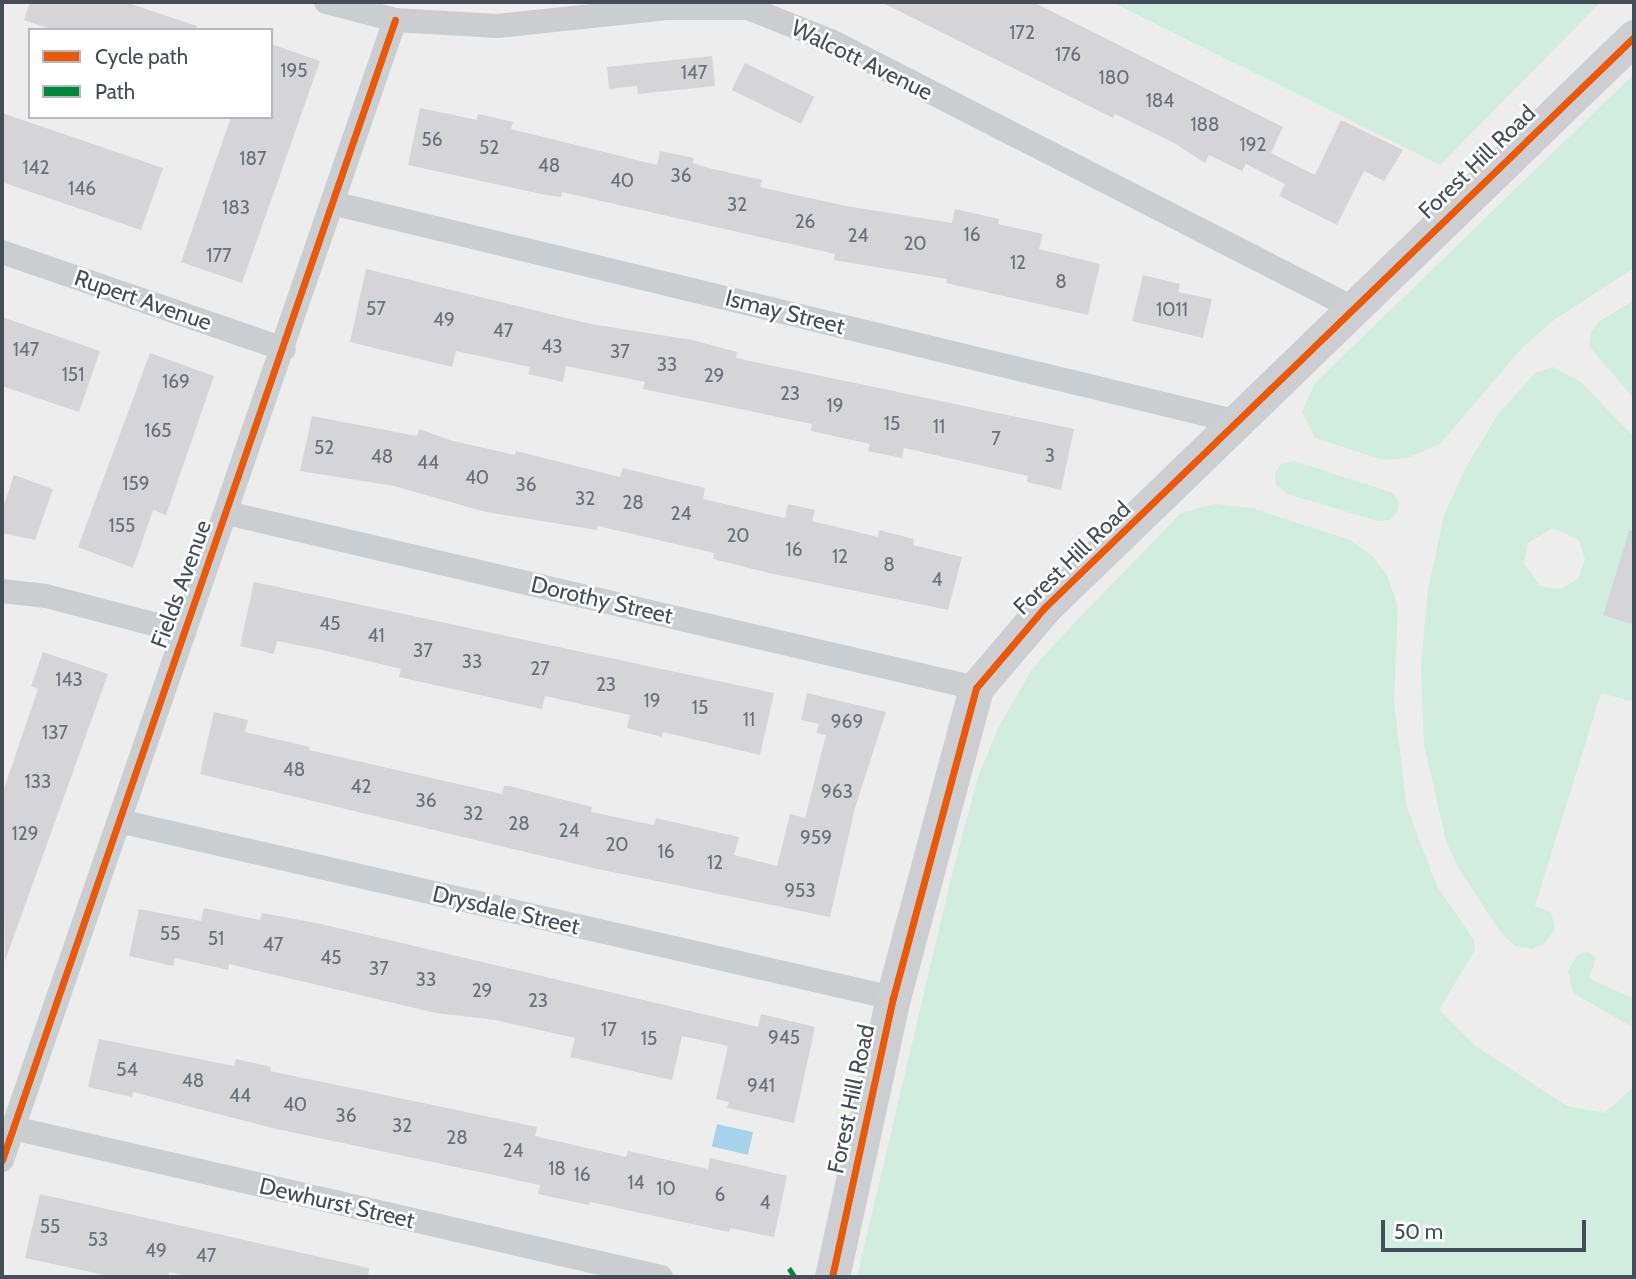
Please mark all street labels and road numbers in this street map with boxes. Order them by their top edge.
street label: Walcott Avenue [787,14,937,106]
street label: Forest Hill Road [1413,99,1541,225]
street label: Rupert Avenue [71,264,215,336]
street label: Ismay Street [723,284,847,340]
street label: Forest Hill Road [1008,495,1136,621]
street label: Fields Avenue [145,516,217,652]
street label: Dorothy Street [529,570,675,630]
street label: Drysdale Street [430,880,582,940]
street label: Forest Hill Road [822,1022,880,1176]
street label: Dewhurst Street [257,1172,417,1234]

